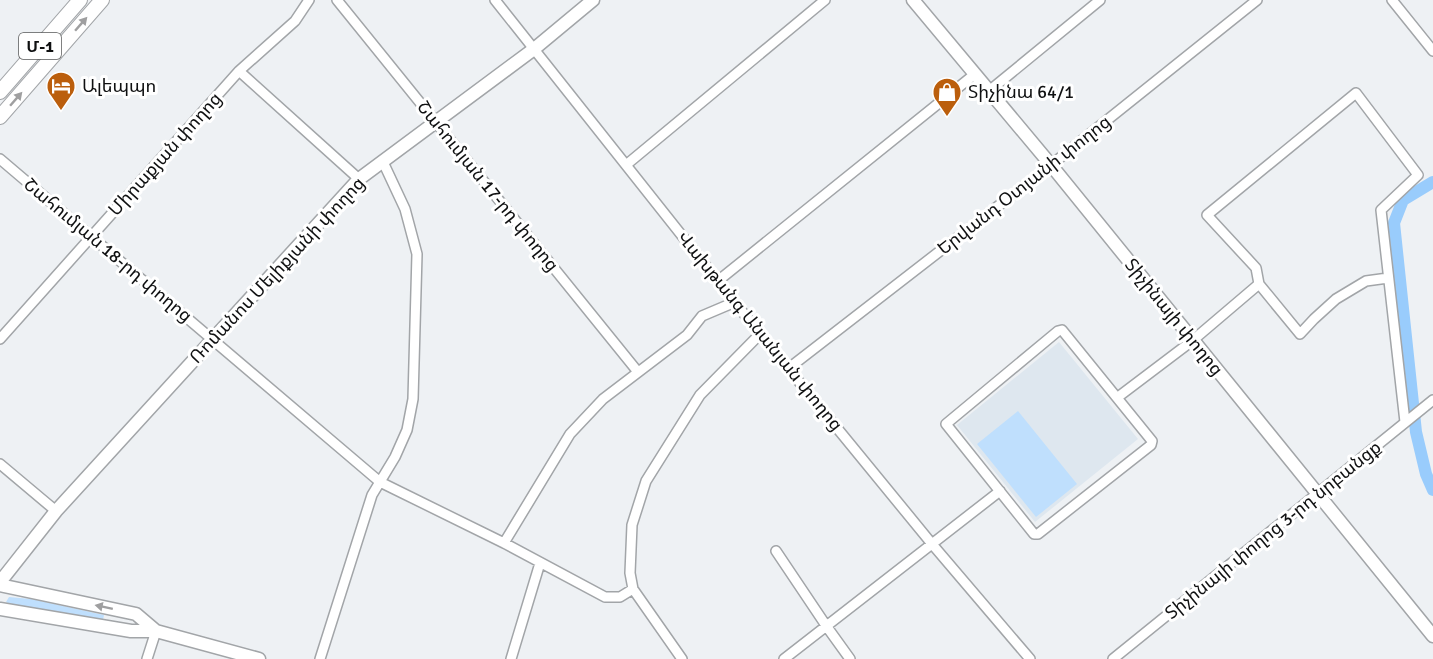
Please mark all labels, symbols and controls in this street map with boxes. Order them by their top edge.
one-way arrow [74,17,87,32]
road number: Մ-1 [19,33,61,59]
hotel icon: Ալեպպո [45,70,77,112]
place label: Ալեպպո [82,75,156,97]
shop icon: Տիչինա 64/1 [931,76,963,118]
place label: Տիչինա 64/1 [968,81,1074,103]
street label: Միրաքյան փողոց [104,88,226,220]
one-way arrow [9,92,22,107]
street label: Շահումյան 17-րդ փողոց [412,96,564,276]
street label: Երվանդ Օտյանի փողոց [933,111,1115,259]
street label: Ռոմանոս Մելիքյանի փողոց [185,172,369,368]
street label: Շահումյան 18-րդ փողոց [19,173,197,327]
street label: Վախթանգ Անանյան փողոց [673,227,847,435]
street label: Տիչինայի փողոց [1120,254,1228,380]
street label: Տիչինայի փողոց 3-րդ նրբանցք [1161,436,1385,624]
one-way arrow [95,602,114,612]

